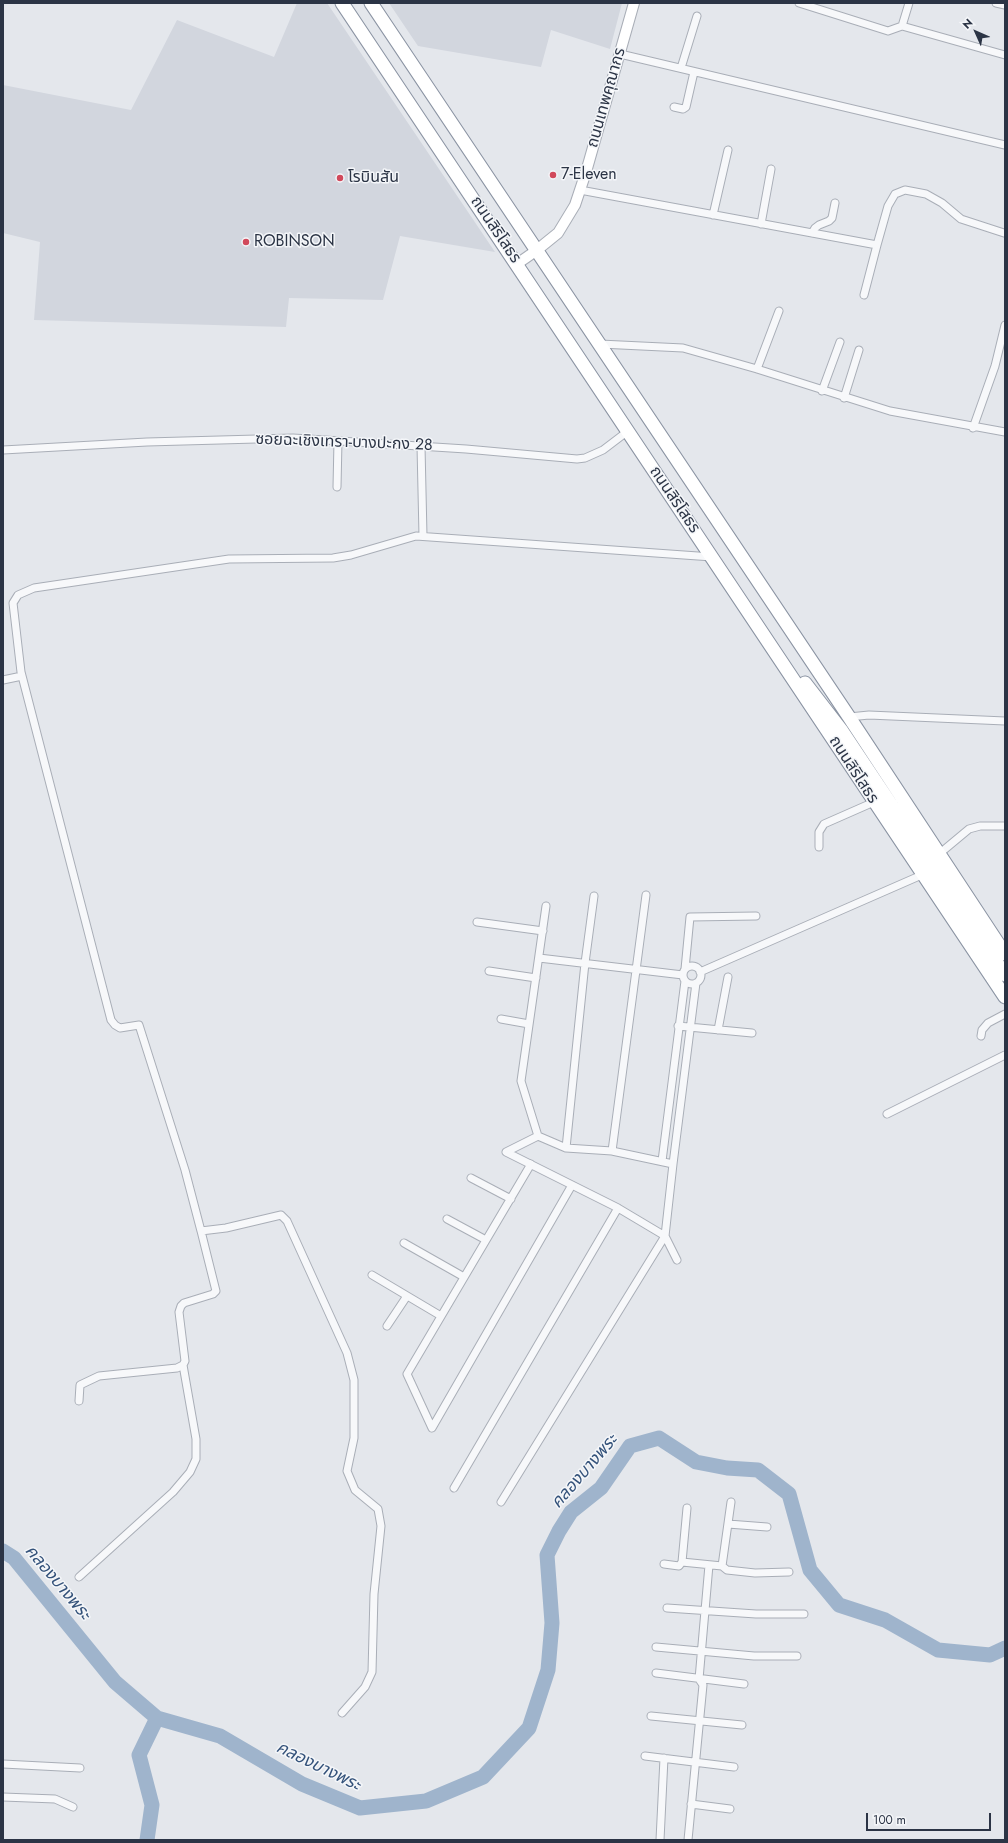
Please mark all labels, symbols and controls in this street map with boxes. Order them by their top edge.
north arrow [956,12,996,52]
text: N [959,15,976,32]
street label: ถนนเทพคุณากร [584,46,630,150]
place label: 7-Eleven [561,165,617,185]
place label: โรบินสัน [348,168,399,188]
marker: 7-Eleven [548,170,558,180]
marker: โรบินสัน [335,173,345,183]
street label: ถนนสิริโสธร [466,193,524,267]
place label: ROBINSON [254,232,335,252]
marker: ROBINSON [241,237,251,247]
street label: ซอยฉะเชิงเทรา-บางปะกง 28 [255,430,433,456]
street label: ถนนสิริโสธร [645,463,703,537]
street label: ถนนสิริโสธร [824,733,882,807]
water label: คลองบางพระ [547,1431,623,1513]
water label: คลองบางพระ [20,1542,94,1624]
water label: คลองบางพระ [273,1738,363,1796]
scale bar [868,1805,993,1831]
text: 100 m [873,1811,906,1829]

